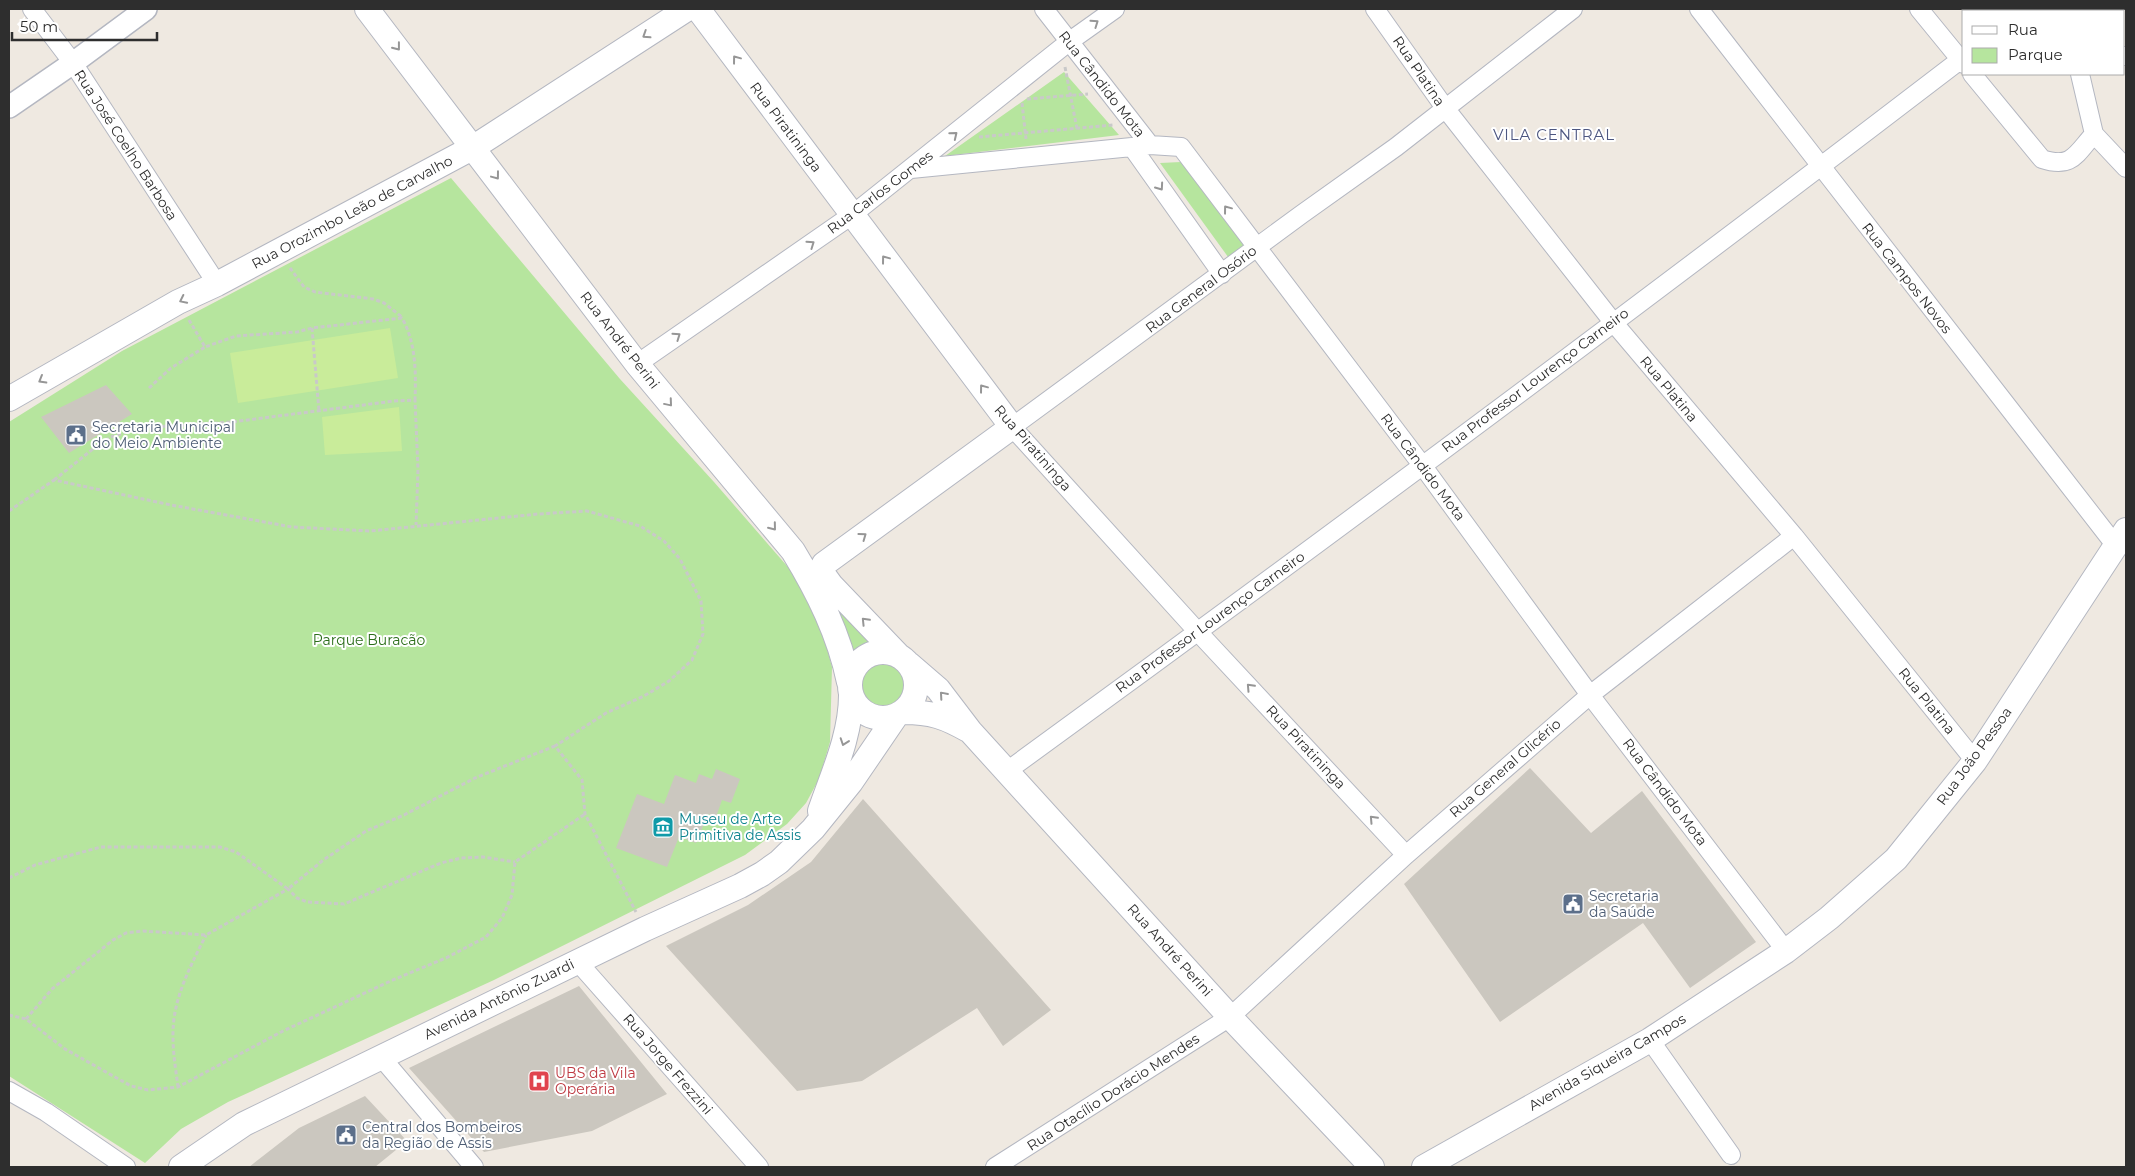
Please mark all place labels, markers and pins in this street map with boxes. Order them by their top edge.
place label: Secretaria Municipal do Meio Ambiente [92,418,235,452]
public building icon: Secretaria Municipal do Meio Ambiente [64,423,88,447]
place label: Museu de Arte Primitiva de Assis [679,810,801,844]
museum icon: Museu de Arte Primitiva de Assis [651,815,675,839]
place label: Secretaria da Saúde [1589,887,1659,921]
public building icon: Secretaria da Saúde [1561,892,1585,916]
place label: UBS da Vila Operária [555,1064,636,1098]
hospital icon: UBS da Vila Operária [527,1069,551,1093]
place label: Central dos Bombeiros da Região de Assis [362,1118,522,1152]
public building icon: Central dos Bombeiros da Região de Assis [334,1123,358,1147]

